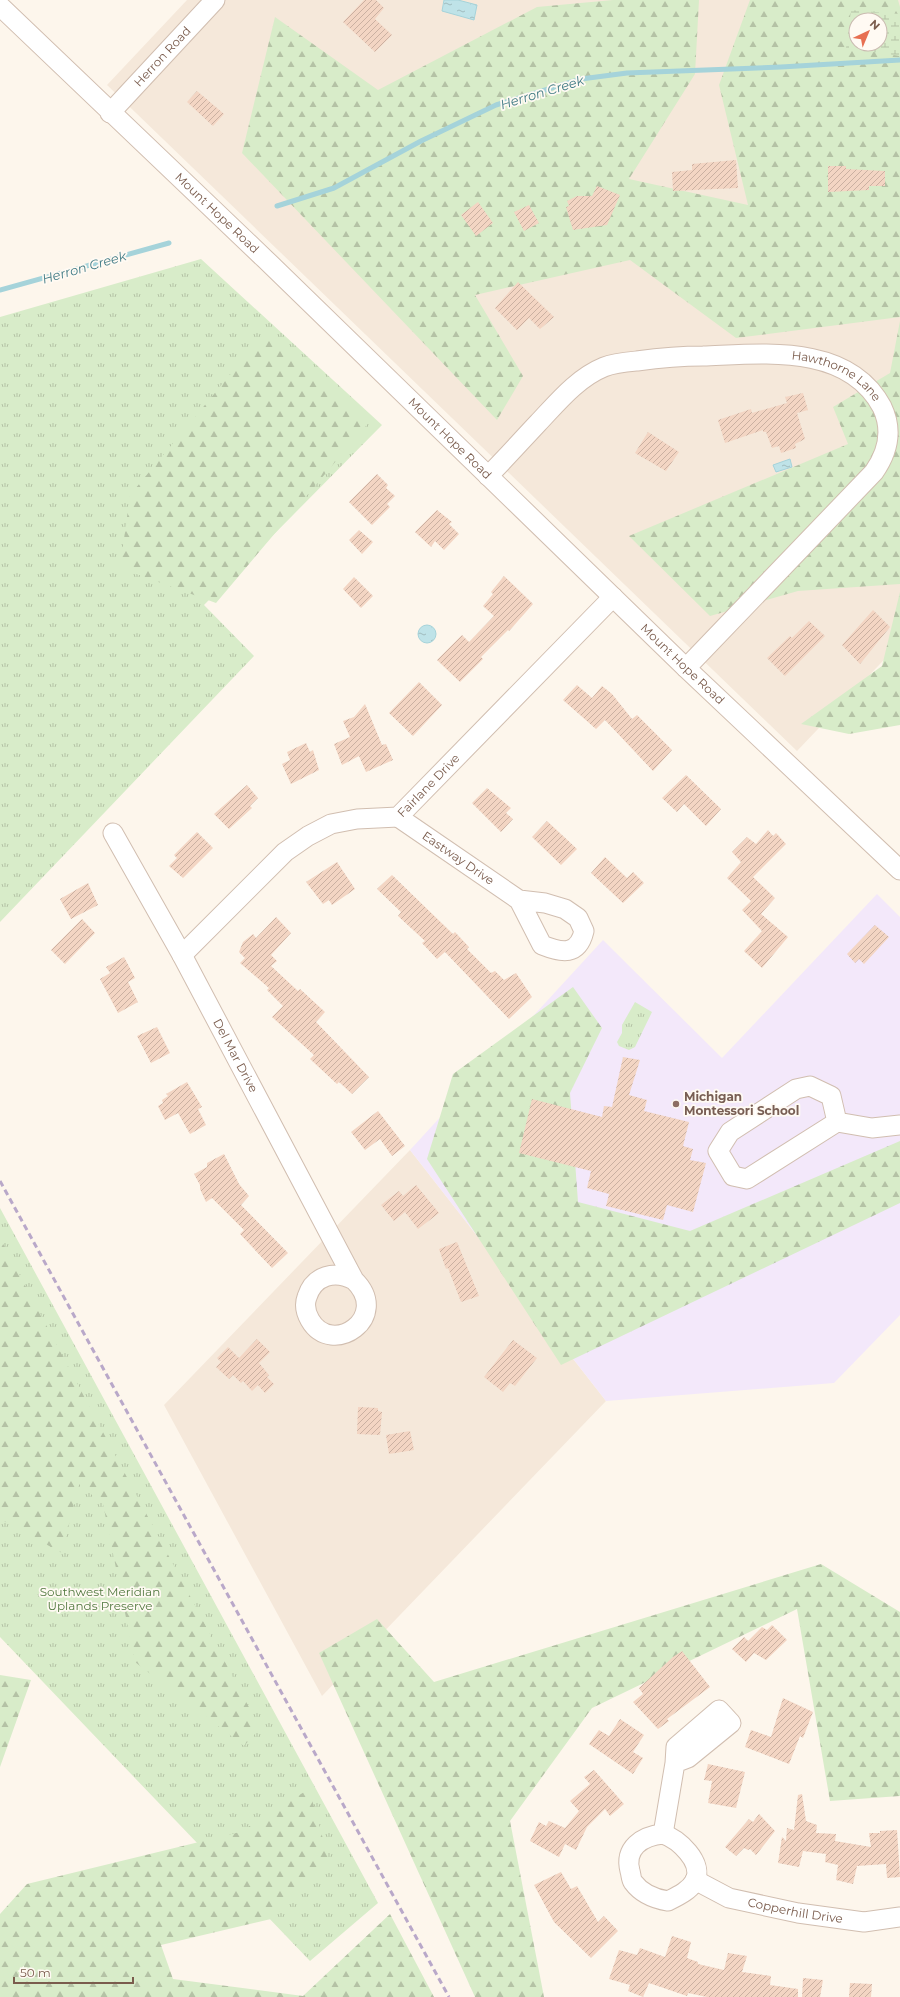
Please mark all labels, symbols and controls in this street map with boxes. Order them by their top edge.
north arrow [848,12,888,52]
text: N [867,17,883,33]
street label: Herron Road [130,23,194,89]
water label: Herron Creek [498,71,587,112]
street label: Mount Hope Road [172,169,262,256]
water label: Herron Creek [40,247,129,287]
street label: Hawthorne Lane [791,347,884,404]
street label: Mount Hope Road [405,394,495,482]
street label: Mount Hope Road [638,620,728,707]
street label: Fairlane Drive [394,750,463,820]
street label: Eastway Drive [420,828,497,888]
street label: Del Mar Drive [210,1016,261,1095]
place label: Michigan Montessori School [684,1089,799,1118]
marker: Michigan Montessori School [671,1099,681,1109]
park label: Southwest Meridian Uplands Preserve [40,1584,160,1613]
street label: Copperhill Drive [746,1894,844,1926]
scale bar [14,1959,133,1985]
text: 50 m [20,1965,51,1980]

